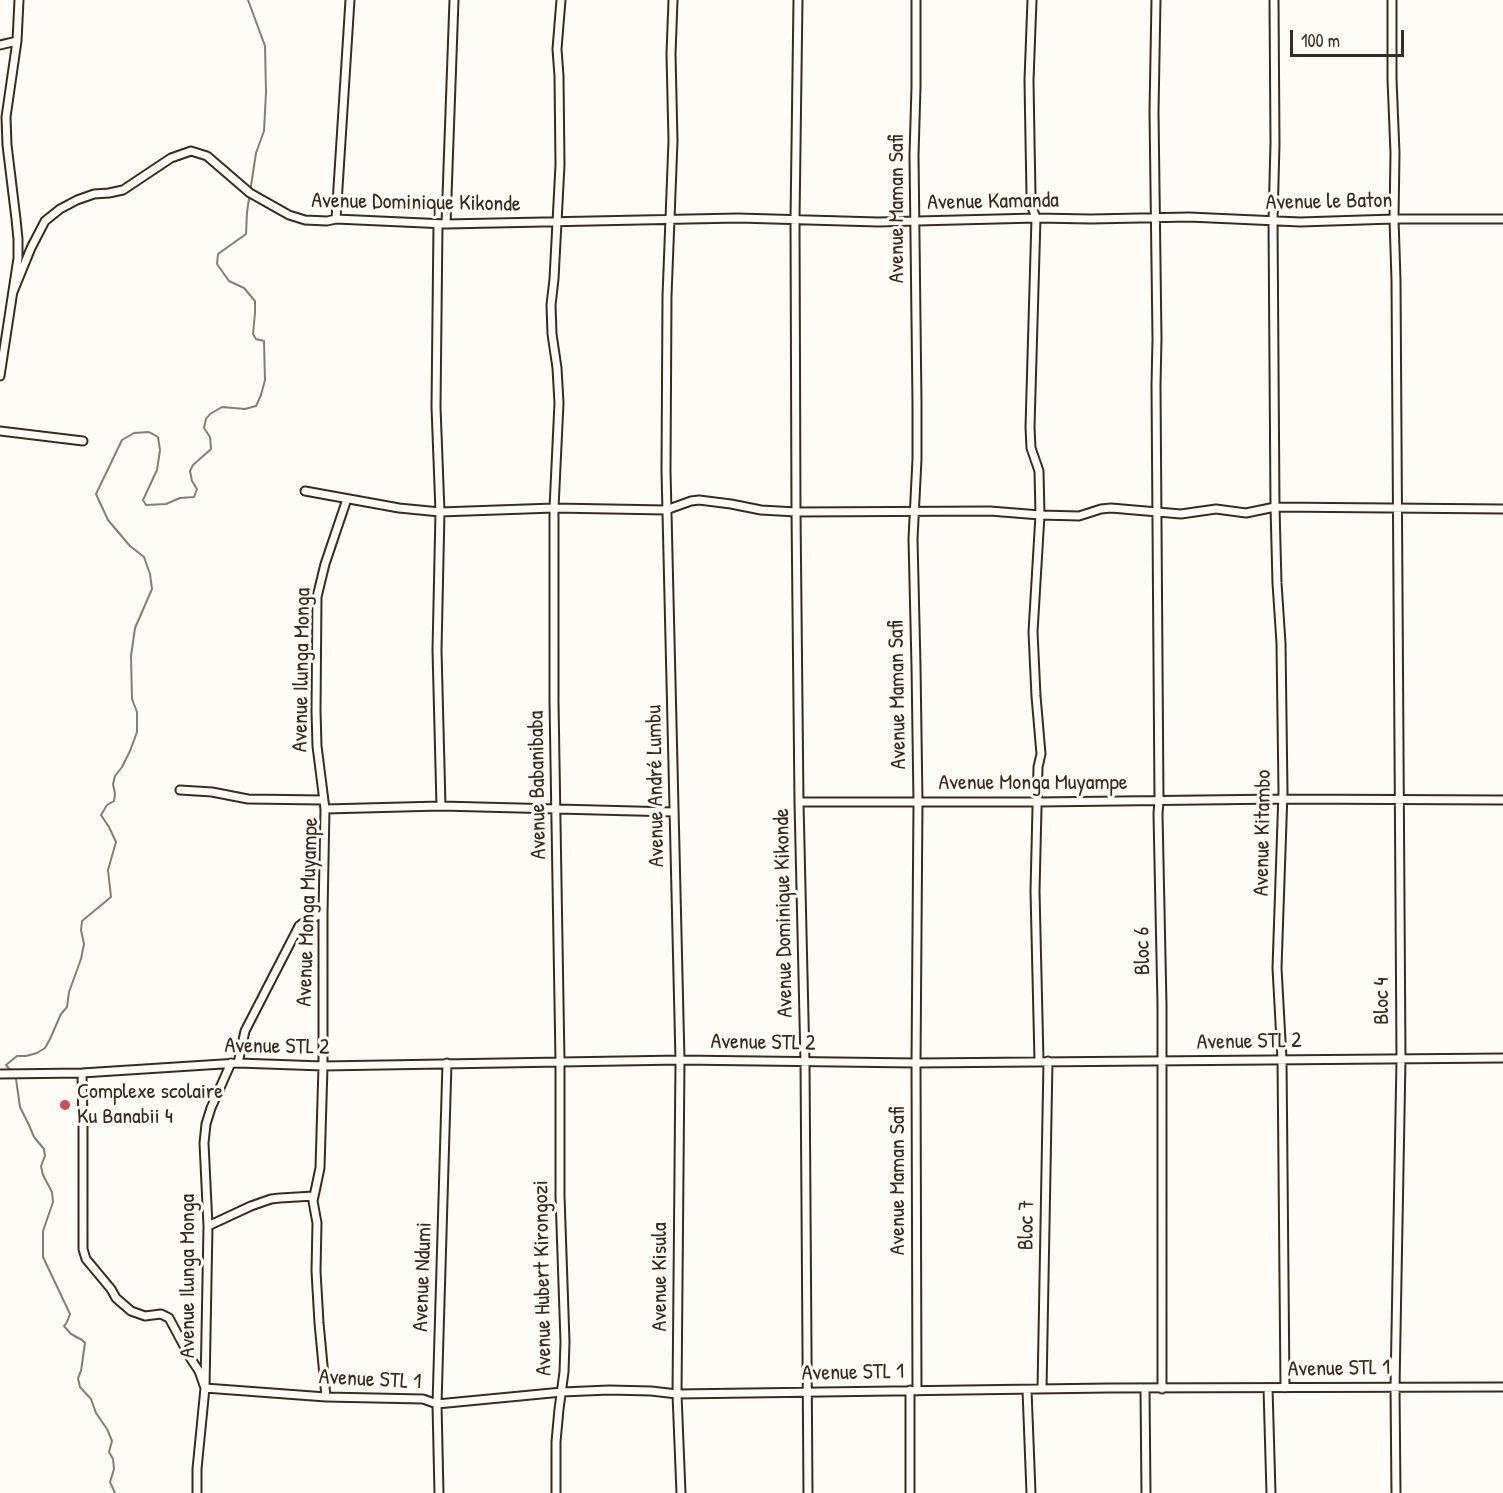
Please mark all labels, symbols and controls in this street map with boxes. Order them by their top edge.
scale bar [1293,18,1407,56]
text: 100 m [1301,28,1340,53]
street label: Avenue Maman Safi [884,135,910,283]
street label: Avenue Dominique Kikonde [311,188,521,218]
street label: Avenue Kamanda [927,188,1059,216]
street label: Avenue le Baton [1265,188,1393,216]
street label: Avenue Ilunga Monga [287,588,317,752]
street label: Avenue Maman Safi [884,620,912,770]
street label: Avenue André Lumbu [641,705,671,867]
street label: Avenue Babanibaba [524,710,552,860]
street label: Avenue Monga Muyampe [938,770,1128,796]
street label: Avenue Kitambo [1249,770,1277,896]
street label: Avenue Dominique Kikonde [769,808,799,1018]
street label: Avenue Monga Muyampe [292,817,324,1007]
street label: Bloc 6 [1129,927,1157,975]
street label: Bloc 4 [1369,977,1395,1025]
street label: Avenue STL 2 [1196,1028,1302,1056]
street label: Avenue STL 2 [710,1029,816,1057]
street label: Avenue STL 2 [224,1033,330,1061]
place label: Complexe scolaire Ku Banabii 4 [77,1079,223,1130]
marker: Complexe scolaire Ku Banabii 4 [58,1098,72,1112]
street label: Avenue Maman Safi [885,1107,911,1255]
street label: Avenue Hubert Kirongozi [528,1180,558,1376]
street label: Avenue Ilunga Monga [175,1194,201,1358]
street label: Bloc 7 [1013,1200,1041,1250]
street label: Avenue Ndumi [408,1222,438,1332]
street label: Avenue Kisula [647,1222,673,1332]
street label: Avenue STL 1 [1288,1355,1390,1383]
street label: Avenue STL 1 [802,1359,904,1387]
street label: Avenue STL 1 [318,1364,422,1396]

